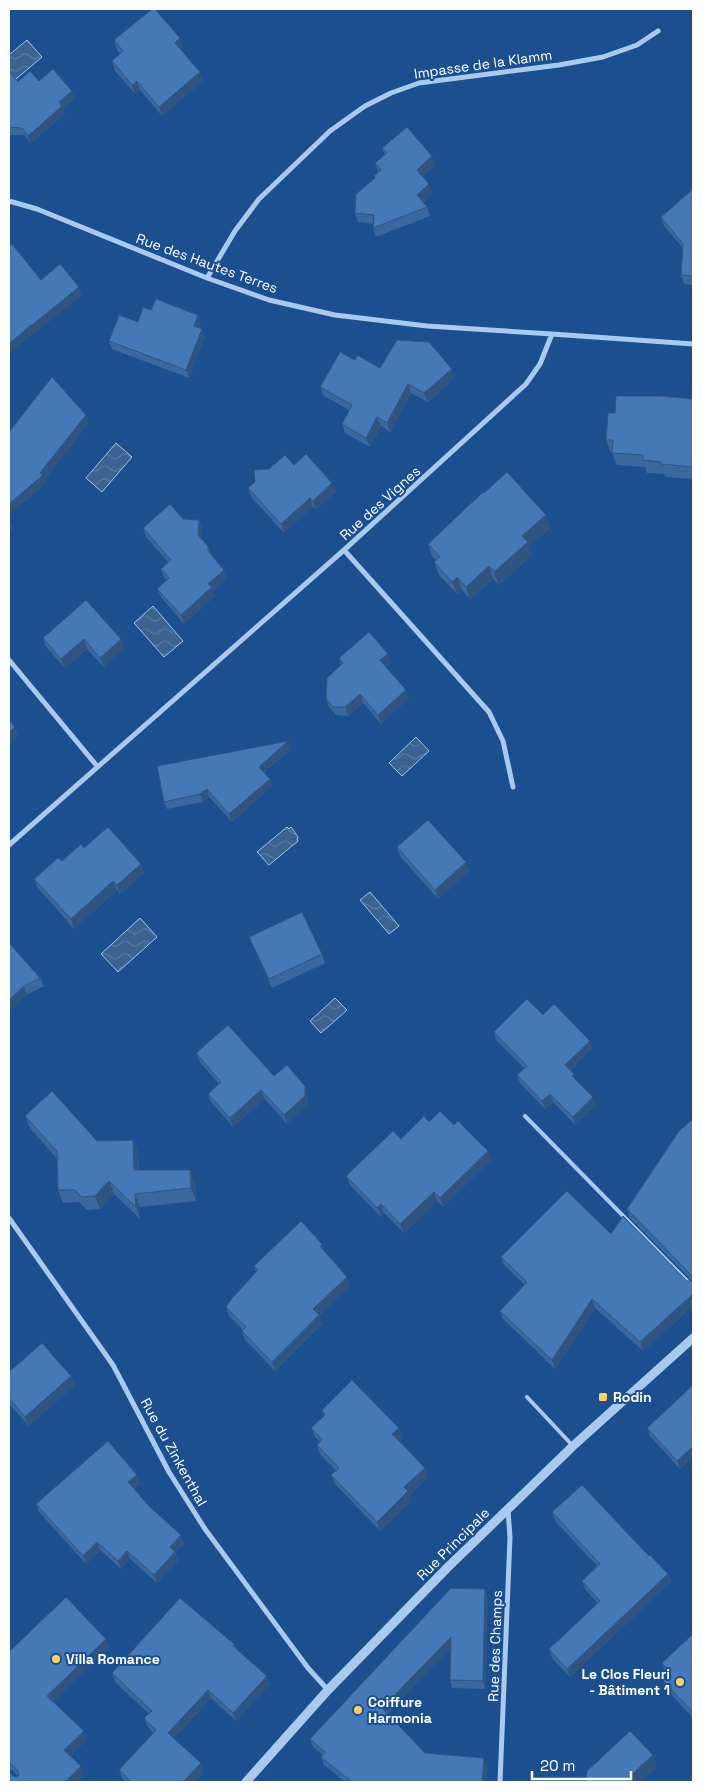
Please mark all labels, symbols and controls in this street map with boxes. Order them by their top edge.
street label: Impasse de la Klamm [413,45,553,83]
street label: Rue des Hautes Terres [134,229,280,297]
street label: Rue des Vignes [336,462,424,544]
place label: Rodin [613,1388,652,1406]
marker: Rodin [597,1391,609,1403]
street label: Rue du Zinkenthal [137,1395,211,1509]
street label: Rue Principale [413,1504,493,1584]
street label: Rue des Champs [484,1590,506,1702]
place label: Villa Romance [66,1650,160,1668]
marker: Villa Romance [50,1653,62,1665]
place label: Le Clos Fleuri - Bâtiment 1 [581,1665,670,1699]
marker: Le Clos Fleuri - Bâtiment 1 [674,1676,686,1688]
place label: Coiffure Harmonia [368,1693,432,1727]
marker: Coiffure Harmonia [352,1704,364,1716]
scale bar [532,1748,631,1780]
text: 20 m [540,1756,575,1775]

